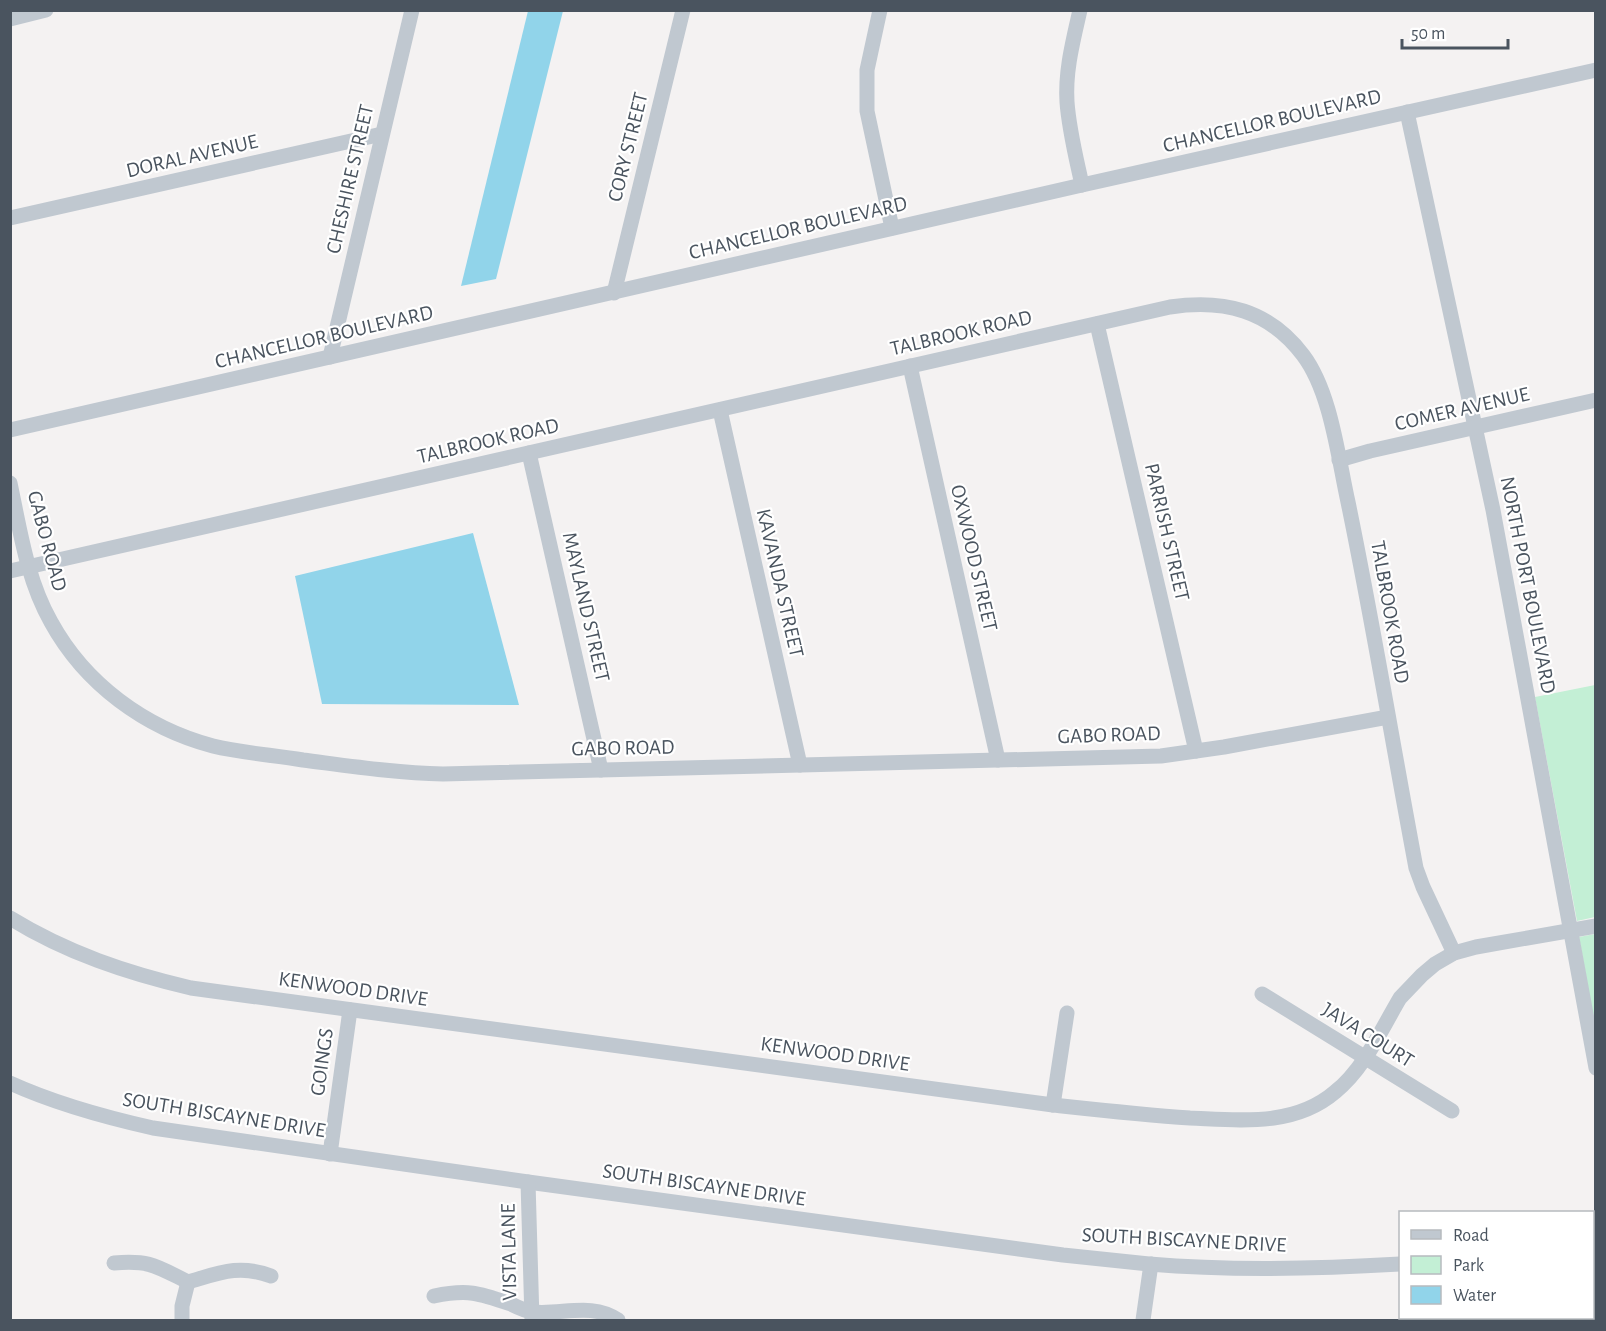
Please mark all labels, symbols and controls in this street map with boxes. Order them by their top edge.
scale bar [1402,12,1508,50]
text: 50 m [1411,25,1445,43]
street label: CHANCELLOR BOULEVARD [1161,86,1383,156]
street label: CORY STREET [604,90,652,204]
street label: CHESHIRE STREET [323,102,377,256]
street label: DORAL AVENUE [124,131,260,181]
street label: CHANCELLOR BOULEVARD [687,193,909,263]
street label: CHANCELLOR BOULEVARD [213,302,435,372]
street label: TALBROOK ROAD [888,307,1034,359]
street label: COMER AVENUE [1393,383,1531,435]
street label: TALBROOK ROAD [415,415,561,467]
street label: PARRISH STREET [1141,461,1193,603]
street label: NORTH PORT BOULEVARD [1497,475,1559,695]
street label: OXWOOD STREET [947,483,1001,633]
street label: GABO ROAD [24,489,70,593]
street label: KAVANDA STREET [753,507,807,659]
street label: MAYLAND STREET [559,530,613,684]
street label: TALBROOK ROAD [1367,539,1413,685]
street label: GABO ROAD [1057,723,1161,747]
street label: GABO ROAD [571,737,675,759]
street label: KENWOOD DRIVE [277,968,429,1010]
street label: JAVA COURT [1318,999,1418,1071]
street label: GOINGS [307,1027,337,1097]
street label: KENWOOD DRIVE [759,1033,911,1075]
street label: SOUTH BISCAYNE DRIVE [121,1089,327,1141]
street label: SOUTH BISCAYNE DRIVE [601,1160,807,1210]
street label: VISTA LANE [498,1203,520,1301]
legend [1399,1211,1594,1319]
street label: SOUTH BISCAYNE DRIVE [1081,1224,1287,1256]
text: Road [1453,1227,1489,1245]
text: Park [1453,1257,1485,1275]
text: Water [1453,1287,1496,1305]

